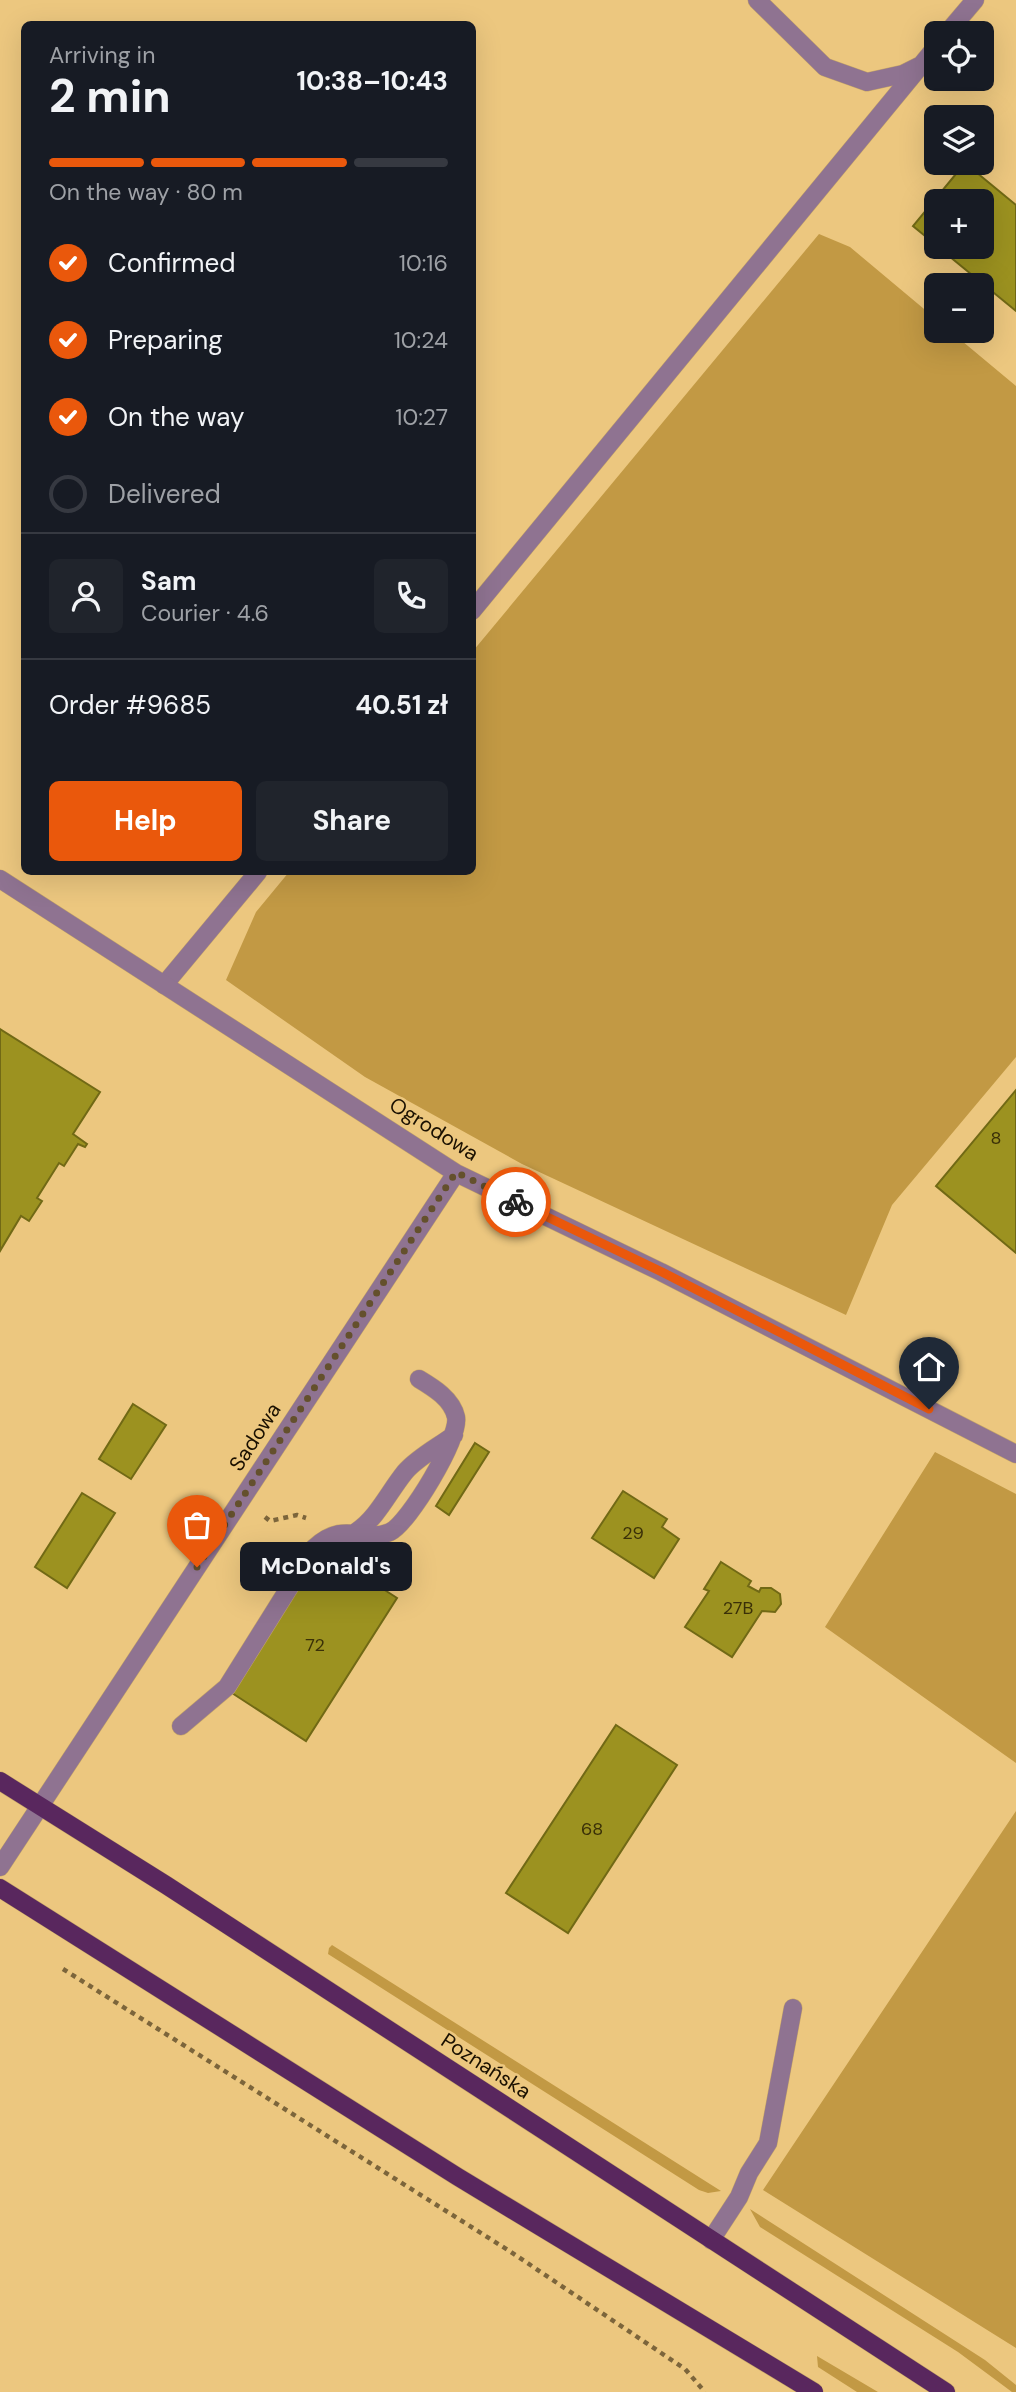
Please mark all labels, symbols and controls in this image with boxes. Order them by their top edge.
map controls [924,21,994,343]
button: locate [924,21,994,91]
text: Arriving in [49,40,155,70]
text: 10:38–10:43 [296,64,448,98]
text: 2 min [49,66,171,126]
button: layers [924,105,994,175]
text: On the way · 80 m [49,177,243,207]
button: + [924,189,994,259]
icon: check [49,244,87,282]
text: Confirmed [108,246,235,280]
text: 10:16 [399,248,448,278]
button: − [924,273,994,343]
icon: check [49,321,87,359]
text: Preparing [108,323,223,357]
text: 10:24 [394,325,448,355]
icon: check [49,398,87,436]
text: On the way [108,400,244,434]
text: 10:27 [395,402,448,432]
text: Delivered [108,477,221,511]
button: person [49,559,123,633]
button: phone [374,559,448,633]
text: Sam [141,564,196,598]
text: Courier · 4.6 [141,598,269,628]
text: Order #9685 [49,688,211,722]
text: 40.51 zł [355,688,448,722]
button: Help [49,781,242,861]
button: Share [256,781,448,861]
street label: Ogrodowa [384,1091,484,1167]
house number: 8 [991,1126,1001,1150]
courier [481,1167,551,1237]
icon: bike [497,1183,535,1221]
pin [899,1337,959,1409]
icon: home [910,1348,948,1386]
street label: Sadowa [223,1398,287,1476]
pin [167,1495,227,1567]
icon: bag [178,1506,216,1544]
house number: 29 [622,1521,644,1545]
callout: McDonald's [239,1542,410,1592]
text: McDonald's [261,1551,391,1581]
house number: 27B [723,1596,753,1620]
house number: 72 [305,1633,325,1657]
house number: 68 [581,1817,603,1841]
street label: Poznańska [436,2027,536,2105]

